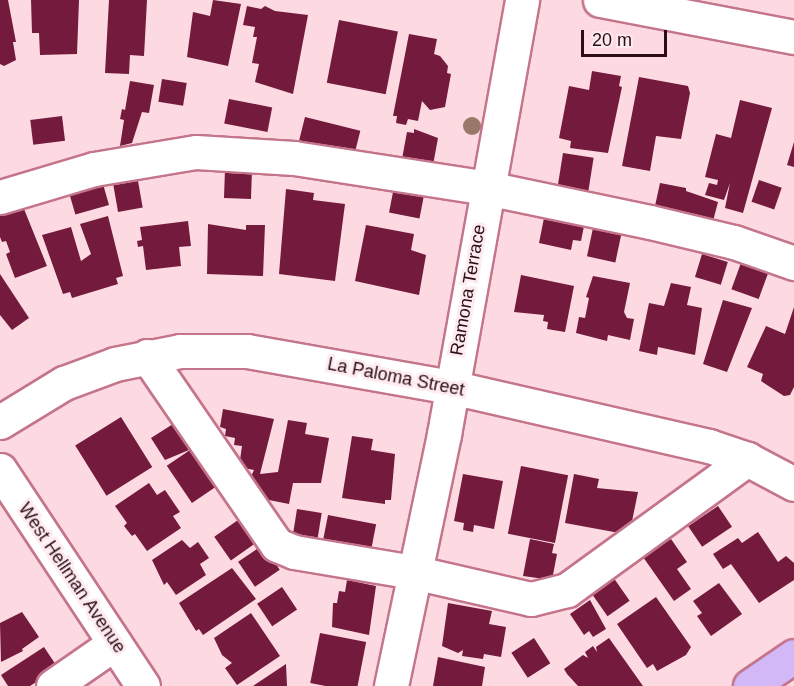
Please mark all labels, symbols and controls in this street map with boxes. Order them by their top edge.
scale bar [584,18,670,56]
text: 20 m [592,30,632,50]
street label: Ramona Terrace [446,223,490,357]
street label: La Paloma Street [326,353,466,401]
street label: West Hellman Avenue [13,498,131,658]

